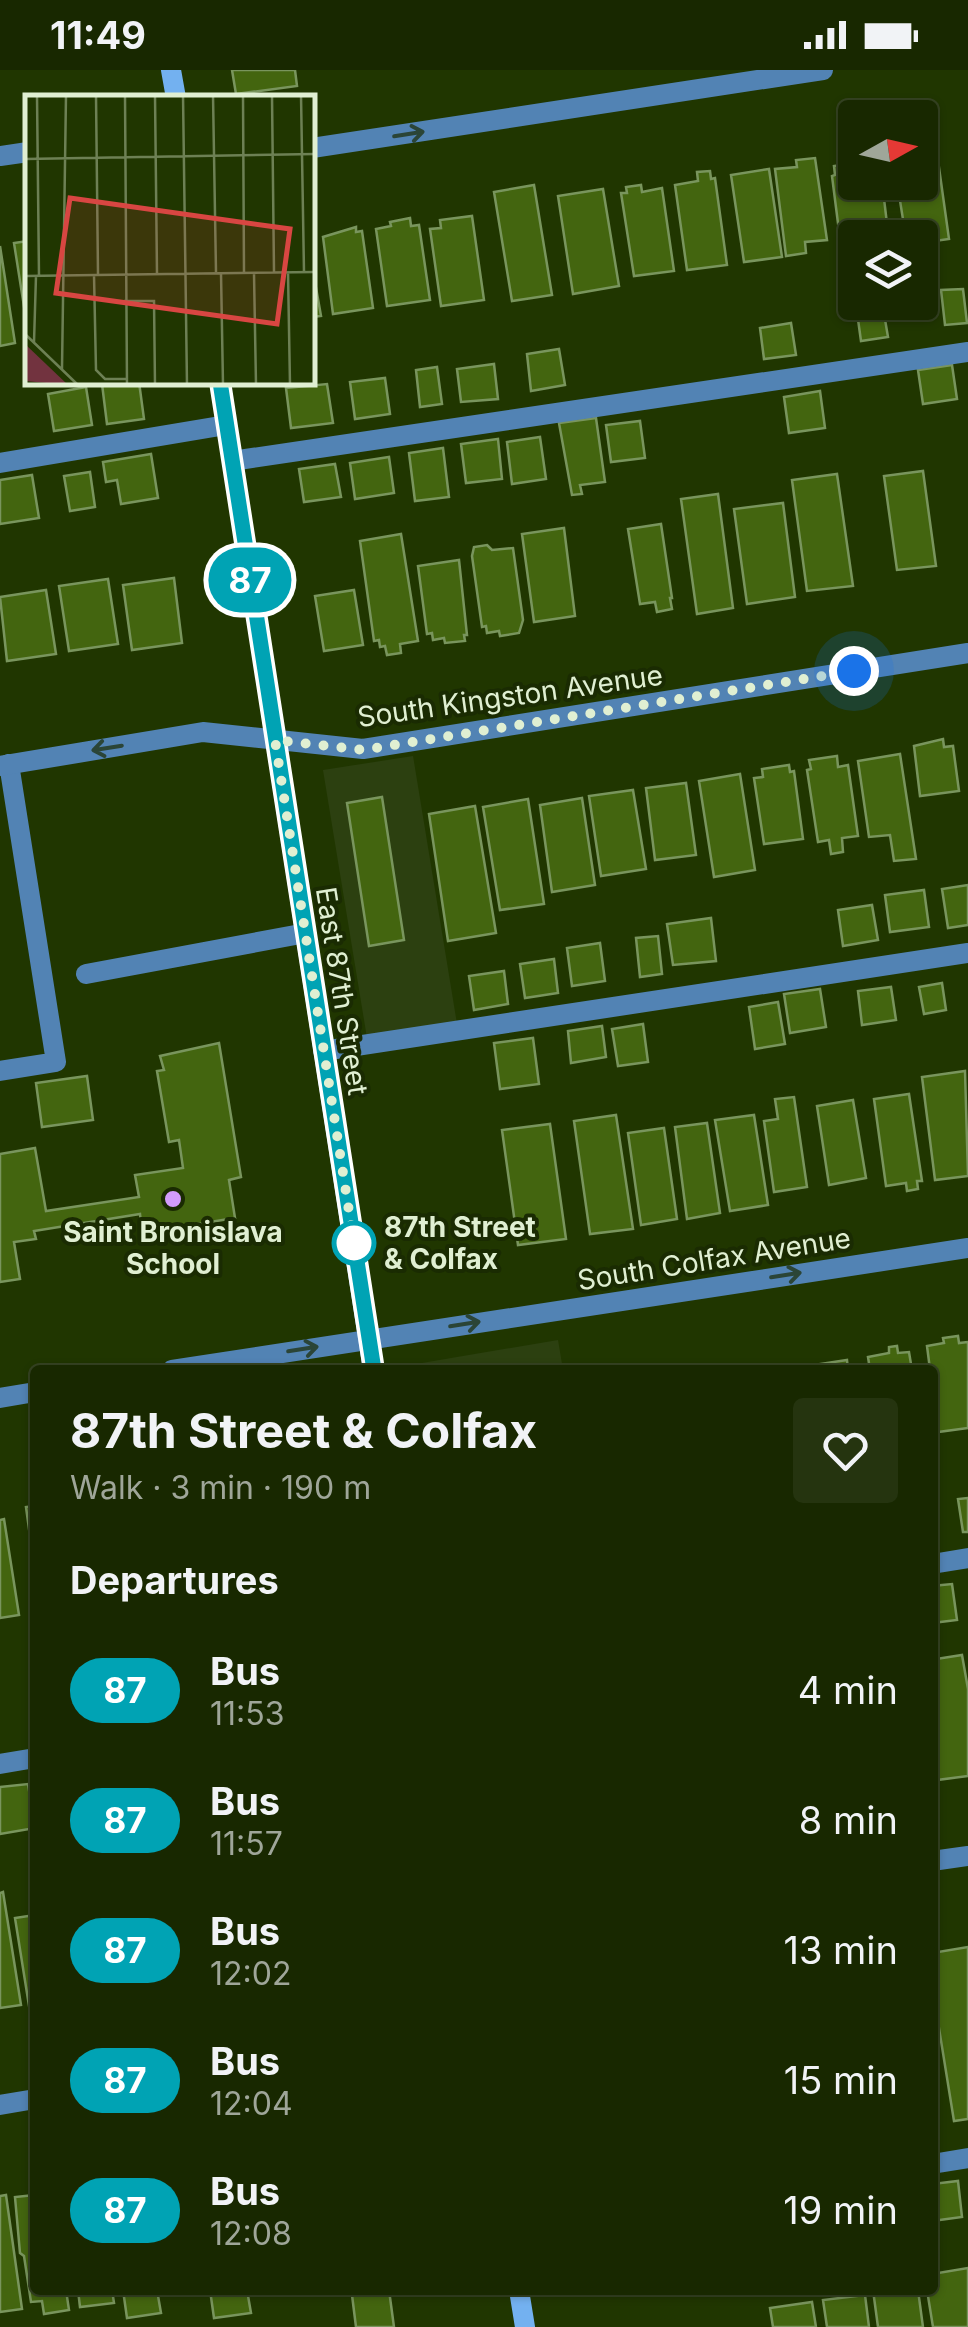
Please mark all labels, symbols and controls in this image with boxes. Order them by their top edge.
text: 11:49 [50,12,146,58]
inset map [25,95,315,385]
north arrow [838,100,938,200]
map controls [838,100,938,320]
one-way arrow [392,124,425,142]
button: layers [838,220,938,320]
line badge: 87 [205,548,295,612]
text: 87 [228,559,272,601]
your location [829,646,879,696]
street label: South Kingston Avenue [355,658,665,734]
one-way arrow [91,739,123,758]
street label: East 87th Street [309,885,375,1097]
marker: Saint Bronislava School [162,1188,184,1210]
place label: 87th Street & Colfax [384,1210,536,1276]
place label: Saint Bronislava School [63,1215,283,1281]
street label: South Colfax Avenue [575,1221,853,1297]
marker: 87th Street & Colfax [333,1222,375,1264]
one-way arrow [770,1266,802,1284]
one-way arrow [448,1314,481,1333]
one-way arrow [286,1339,318,1358]
button: heart [793,1398,898,1503]
text: 87th Street & Colfax [70,1401,537,1460]
text: Walk · 3 min · 190 m [70,1468,371,1507]
text: Departures [70,1557,279,1603]
text: Bus [210,1648,280,1694]
text: 4 min [798,1667,898,1713]
text: 87 [103,1669,147,1711]
text: 11:53 [210,1694,284,1733]
text: Bus [210,1778,280,1824]
text: 8 min [799,1797,898,1843]
text: 87 [103,1799,147,1841]
text: 11:57 [210,1824,283,1863]
text: Bus [210,1908,280,1954]
text: 13 min [783,1927,898,1973]
text: 87 [103,1929,147,1971]
text: 12:02 [210,1954,291,1993]
text: Bus [210,2038,280,2084]
text: 15 min [784,2057,898,2103]
text: 87 [103,2059,147,2101]
text: 12:04 [210,2084,293,2123]
text: Bus [210,2168,280,2214]
text: 19 min [783,2187,898,2233]
text: 87 [103,2189,147,2231]
text: 12:08 [210,2214,292,2253]

